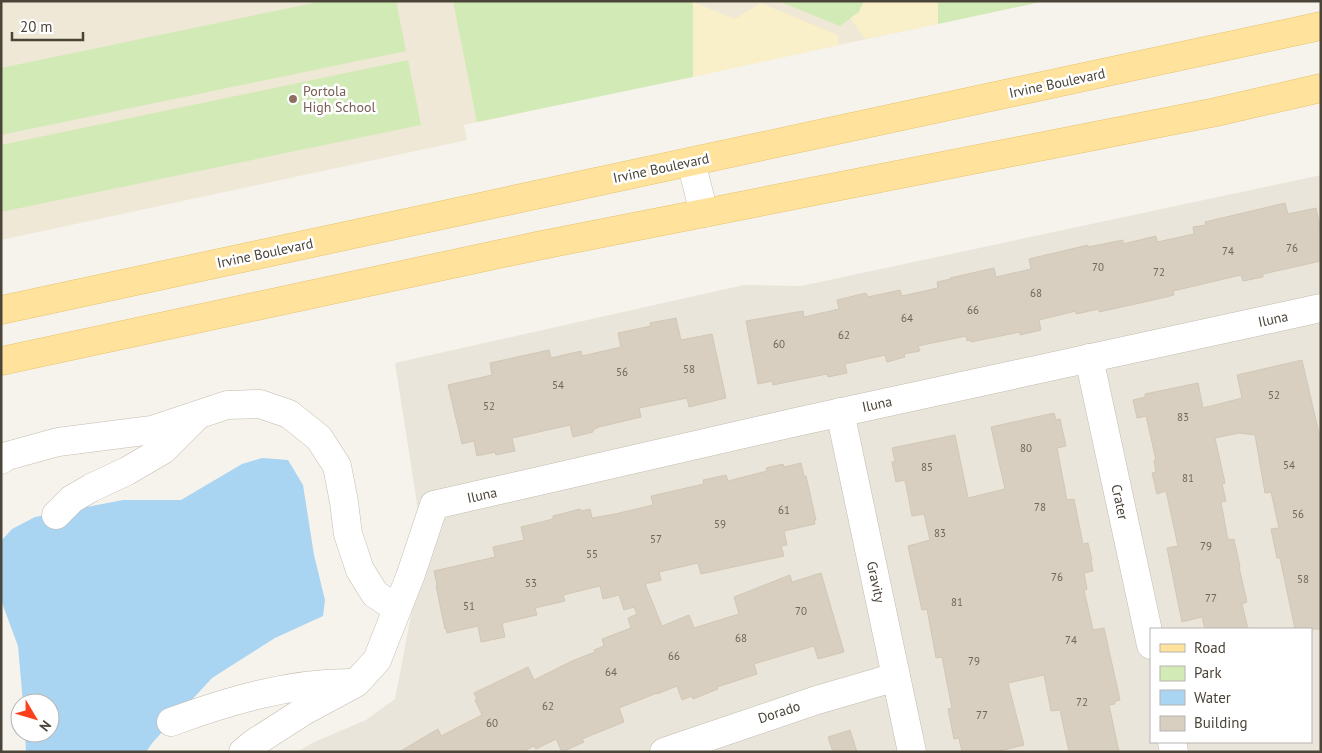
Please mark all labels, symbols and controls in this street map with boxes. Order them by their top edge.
scale bar [12,10,84,42]
text: 20 m [20,17,53,36]
street label: Irvine Boulevard [1007,64,1107,102]
place label: Portola High School [303,82,376,116]
marker: Portola High School [287,93,299,105]
street label: Irvine Boulevard [611,149,711,187]
street label: Irvine Boulevard [215,234,315,272]
house number: 76 [1286,241,1298,255]
house number: 74 [1222,244,1234,258]
house number: 70 [1092,260,1104,274]
house number: 72 [1153,265,1165,279]
house number: 68 [1030,286,1042,300]
house number: 66 [967,303,979,317]
street label: Iluna [1256,307,1290,331]
house number: 64 [901,311,913,325]
house number: 62 [838,328,850,342]
house number: 60 [773,337,785,351]
house number: 58 [683,362,695,376]
house number: 56 [616,365,628,379]
house number: 54 [552,378,564,392]
house number: 52 [1268,388,1280,402]
street label: Iluna [860,392,894,416]
house number: 52 [483,399,495,413]
house number: 83 [1177,410,1189,424]
house number: 80 [1020,441,1032,455]
house number: 54 [1283,458,1295,472]
house number: 85 [921,460,933,474]
house number: 81 [1182,471,1194,485]
street label: Iluna [465,483,499,507]
street label: Crater [1107,483,1133,522]
house number: 78 [1034,500,1046,514]
house number: 61 [778,503,790,517]
house number: 56 [1292,507,1304,521]
house number: 59 [714,517,726,531]
house number: 83 [934,526,946,540]
house number: 57 [650,532,662,546]
house number: 79 [1200,539,1212,553]
house number: 55 [586,547,598,561]
street label: Gravity [863,560,889,605]
house number: 76 [1051,570,1063,584]
house number: 58 [1297,572,1309,586]
house number: 53 [525,576,537,590]
house number: 77 [1205,591,1217,605]
house number: 81 [951,595,963,609]
house number: 51 [463,599,475,613]
house number: 70 [795,604,807,618]
legend [1150,628,1312,743]
house number: 68 [735,631,747,645]
house number: 74 [1065,633,1077,647]
text: Road [1194,638,1226,657]
house number: 66 [668,649,680,663]
house number: 79 [968,654,980,668]
text: Park [1194,663,1222,682]
house number: 64 [605,665,617,679]
text: Water [1194,688,1231,707]
north arrow [10,693,60,743]
house number: 72 [1076,695,1088,709]
street label: Dorado [756,697,802,727]
house number: 62 [542,699,554,713]
house number: 77 [976,708,988,722]
text: Building [1194,713,1248,732]
house number: 60 [486,716,498,730]
text: N [35,717,55,735]

